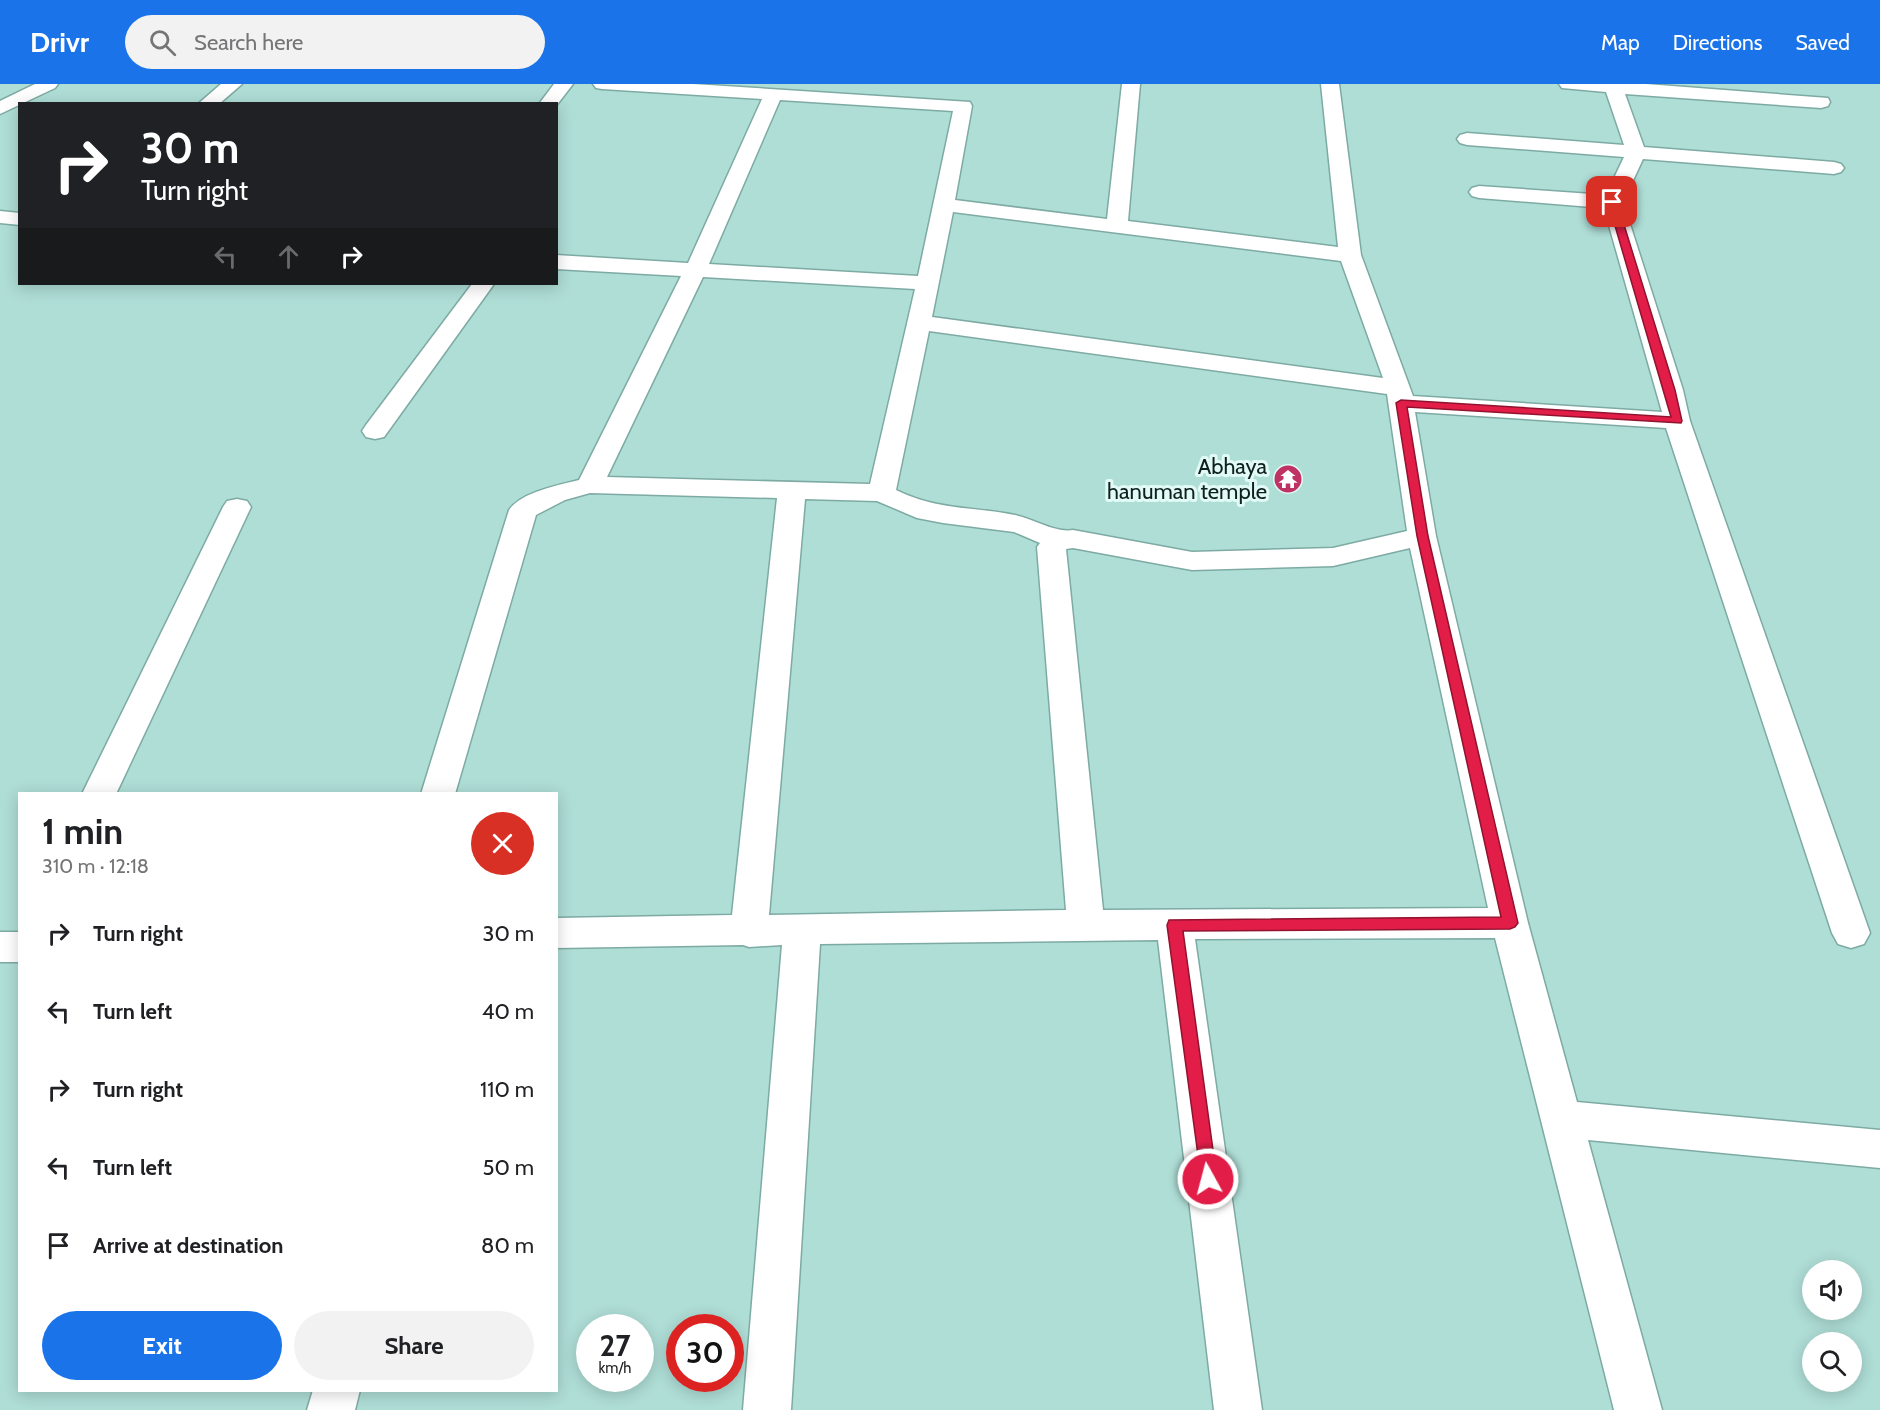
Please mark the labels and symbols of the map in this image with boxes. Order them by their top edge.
pin [1586,176,1637,227]
place label: Abhaya hanuman temple [1107,453,1267,505]
temple icon: Abhaya hanuman temple [1272,463,1304,495]
position arrow [1176,1147,1240,1211]
speed limit sign: 30 [666,1314,744,1392]

